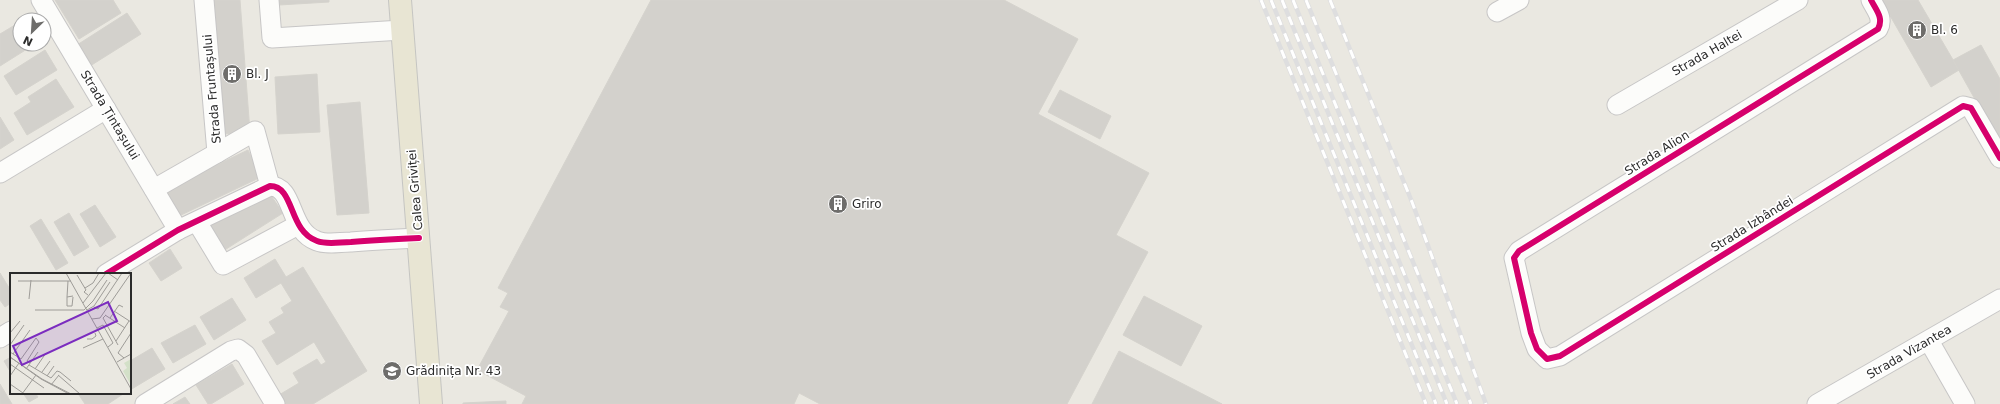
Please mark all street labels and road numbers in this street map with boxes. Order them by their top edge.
street label: Strada Haltei [1669,27,1745,79]
street label: Strada Fruntașului [200,34,224,144]
street label: Strada Țintașului [78,68,142,162]
street label: Strada Alion [1622,128,1692,178]
street label: Calea Griviței [404,149,426,231]
street label: Strada Izbândei [1708,193,1796,255]
street label: Strada Vizantea [1864,322,1954,382]

